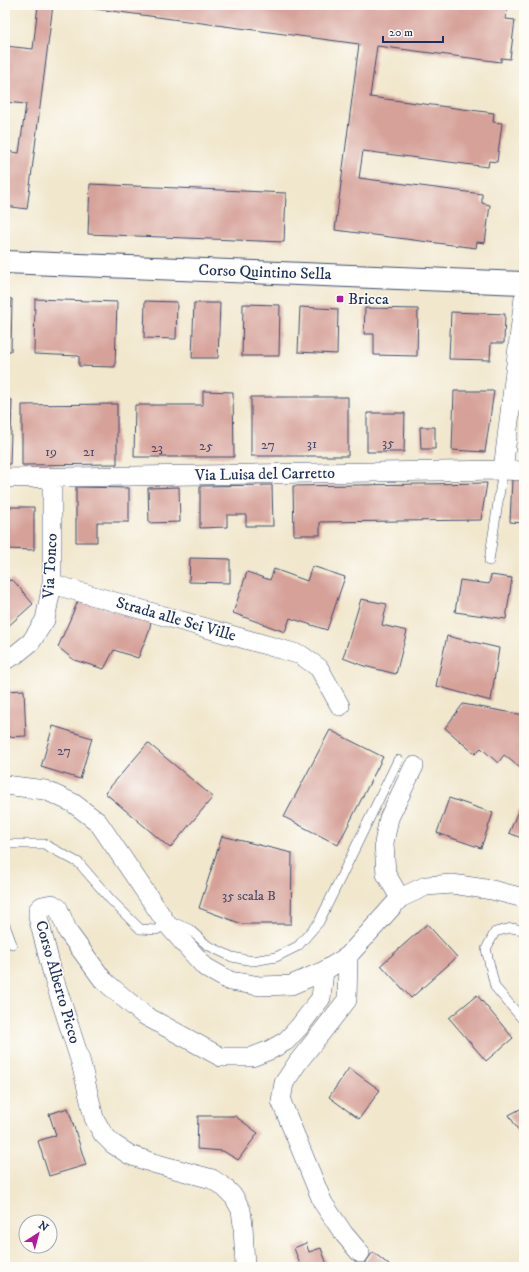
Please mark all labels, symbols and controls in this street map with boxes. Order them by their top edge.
scale bar [383,18,443,44]
text: 20 m [389,25,413,40]
street label: Corso Quintino Sella [198,260,332,284]
place label: Bricca [348,289,389,309]
marker: Bricca [335,294,345,304]
house number: 35 [382,434,394,452]
house number: 31 [307,435,317,453]
house number: 27 [261,436,275,454]
house number: 25 [199,437,213,455]
house number: 23 [151,439,163,457]
house number: 19 [45,443,57,461]
house number: 21 [83,443,95,461]
street label: Via Luisa del Carretto [194,463,335,485]
street label: Via Tonco [38,533,62,600]
street label: Strada alle Sei Ville [114,592,239,646]
house number: 27 [57,742,71,760]
house number: 35 scala B [222,887,276,905]
street label: Corso Alberto Picco [31,918,85,1046]
north arrow [18,1214,58,1254]
text: N [36,1218,51,1235]

